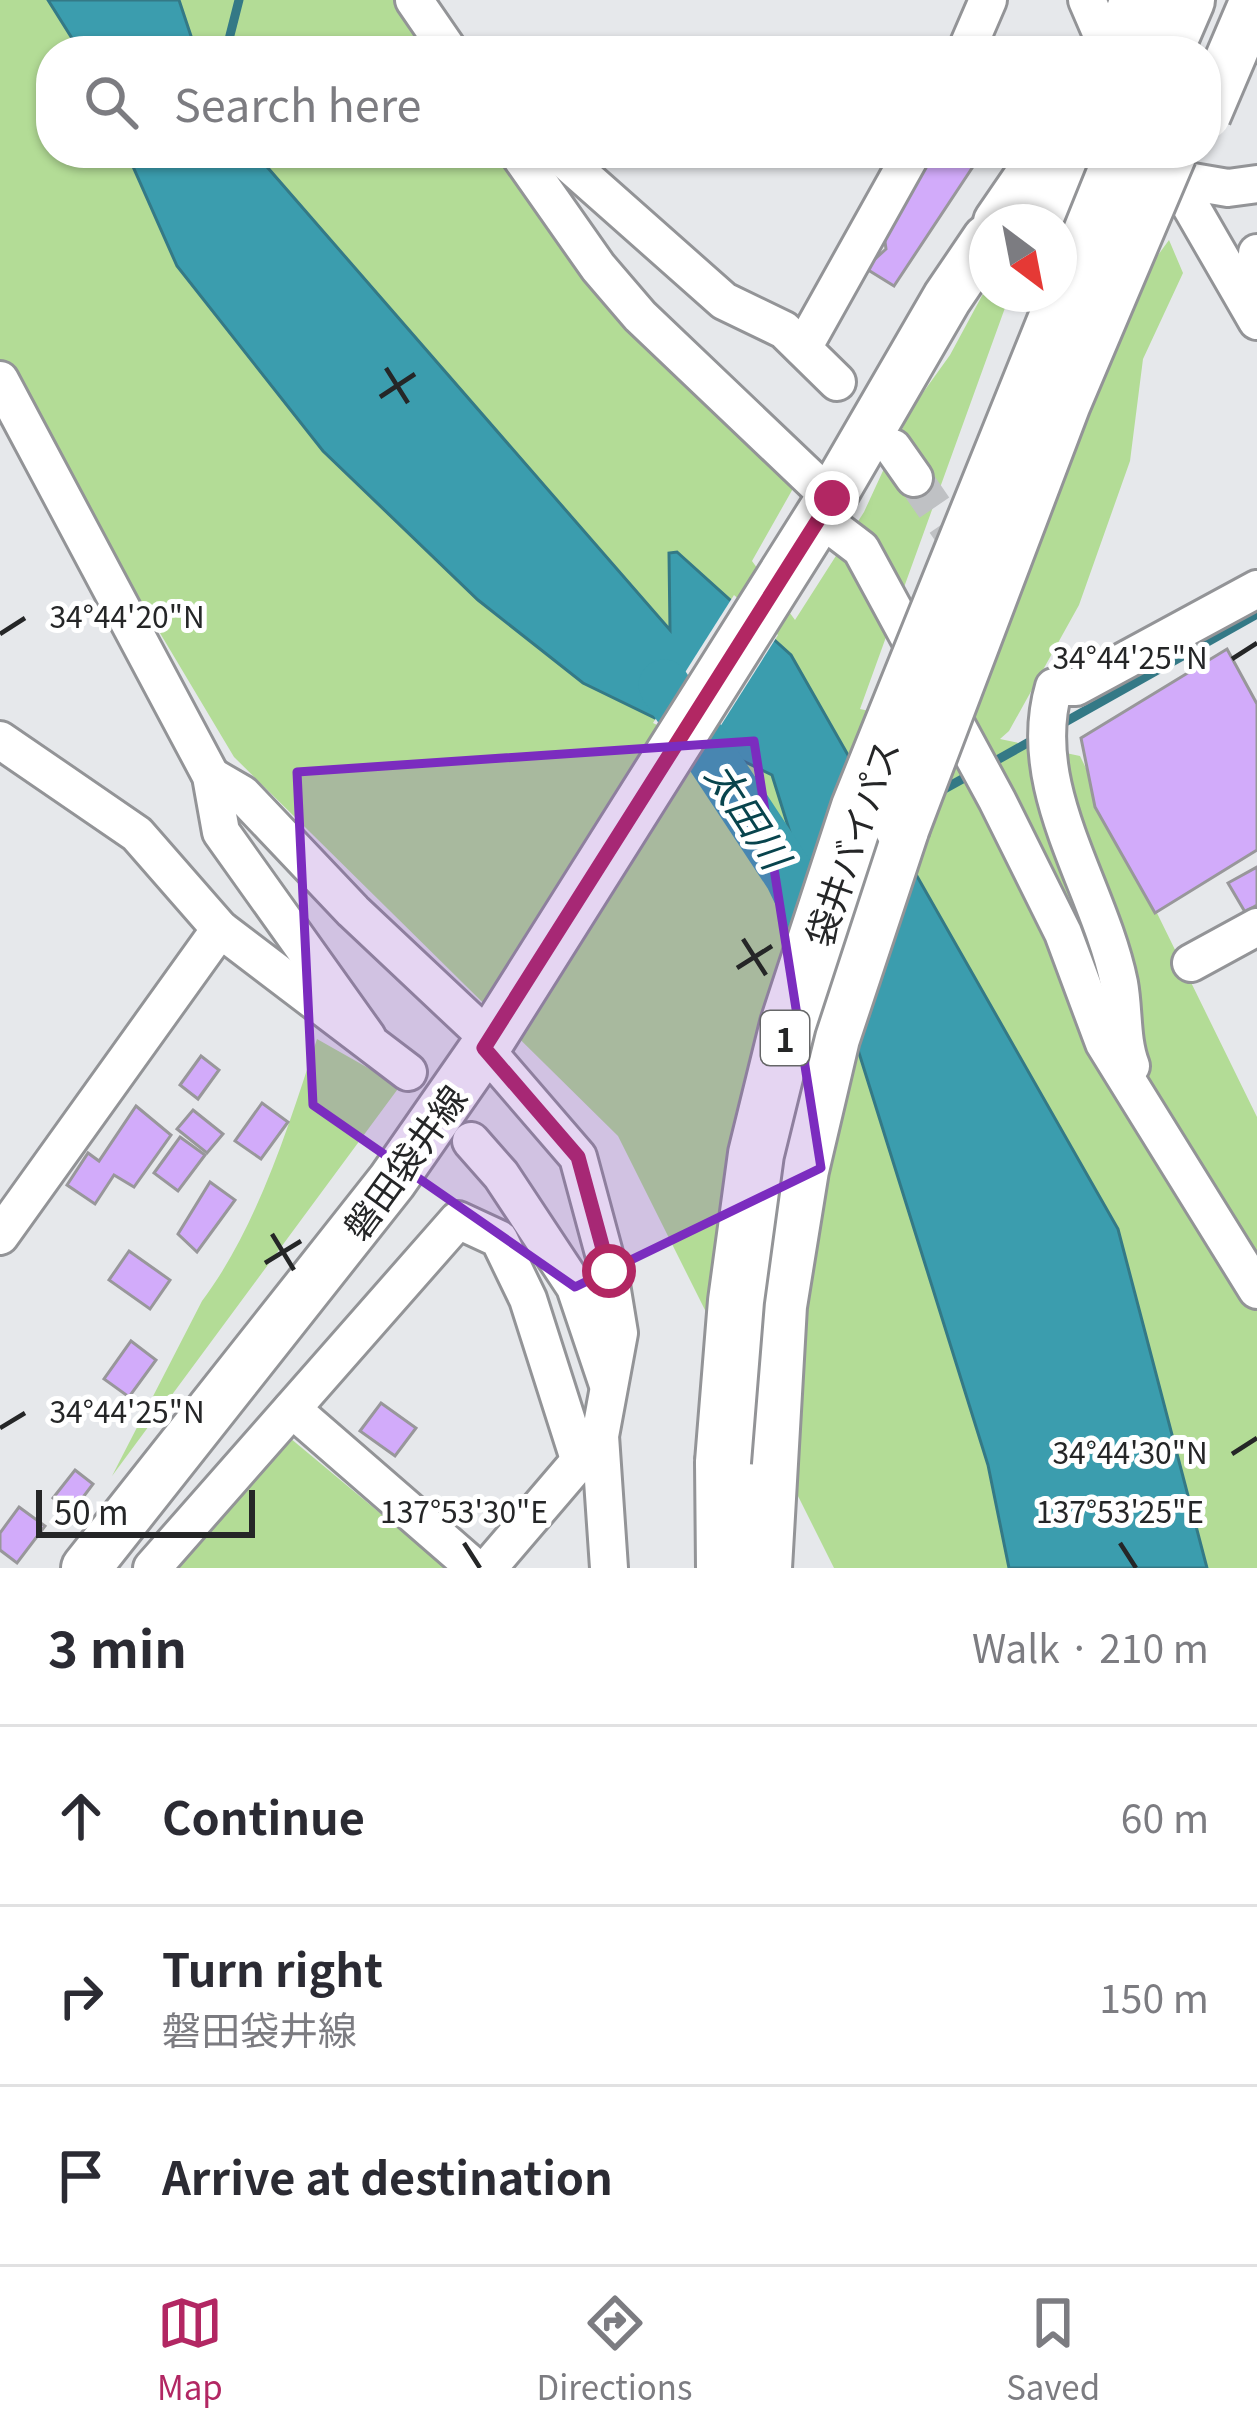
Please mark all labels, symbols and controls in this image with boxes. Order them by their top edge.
search box [36,36,1221,168]
icon: search [78,69,144,135]
text: Search here [174,70,421,135]
north arrow [969,204,1077,312]
route end [805,471,859,525]
text: 34°44'20"N [49,593,205,637]
text: 34°44'25"N [1052,634,1208,678]
street label: 袋井バイパス [790,732,910,952]
water label: 太田川 [695,750,808,882]
road number: 1 [761,1011,809,1065]
street label: 磐田袋井線 [329,1073,477,1249]
route start [582,1244,636,1298]
text: 34°44'25"N [49,1388,205,1432]
text: 34°44'30"N [1052,1429,1208,1473]
scale bar [36,1484,255,1537]
text: 50 m [54,1487,129,1535]
text: 137°53'30"E [380,1488,548,1532]
text: 137°53'25"E [1036,1488,1204,1532]
text: 3 min [48,1609,187,1683]
text: Walk · 210 m [972,1618,1209,1674]
icon: ahead [48,1783,114,1849]
text: Continue [162,1783,365,1848]
text: 60 m [1121,1788,1209,1844]
text: Turn right [162,1935,383,2000]
icon: right [48,1963,114,2029]
text: 150 m [1099,1968,1209,2024]
text: 磐田袋井線 [162,2000,357,2056]
icon: arrive [48,2143,114,2209]
text: Arrive at destination [162,2143,613,2208]
tab: Map [157,2290,223,2410]
tab: Directions [537,2290,692,2410]
tab: Saved [1006,2290,1100,2410]

